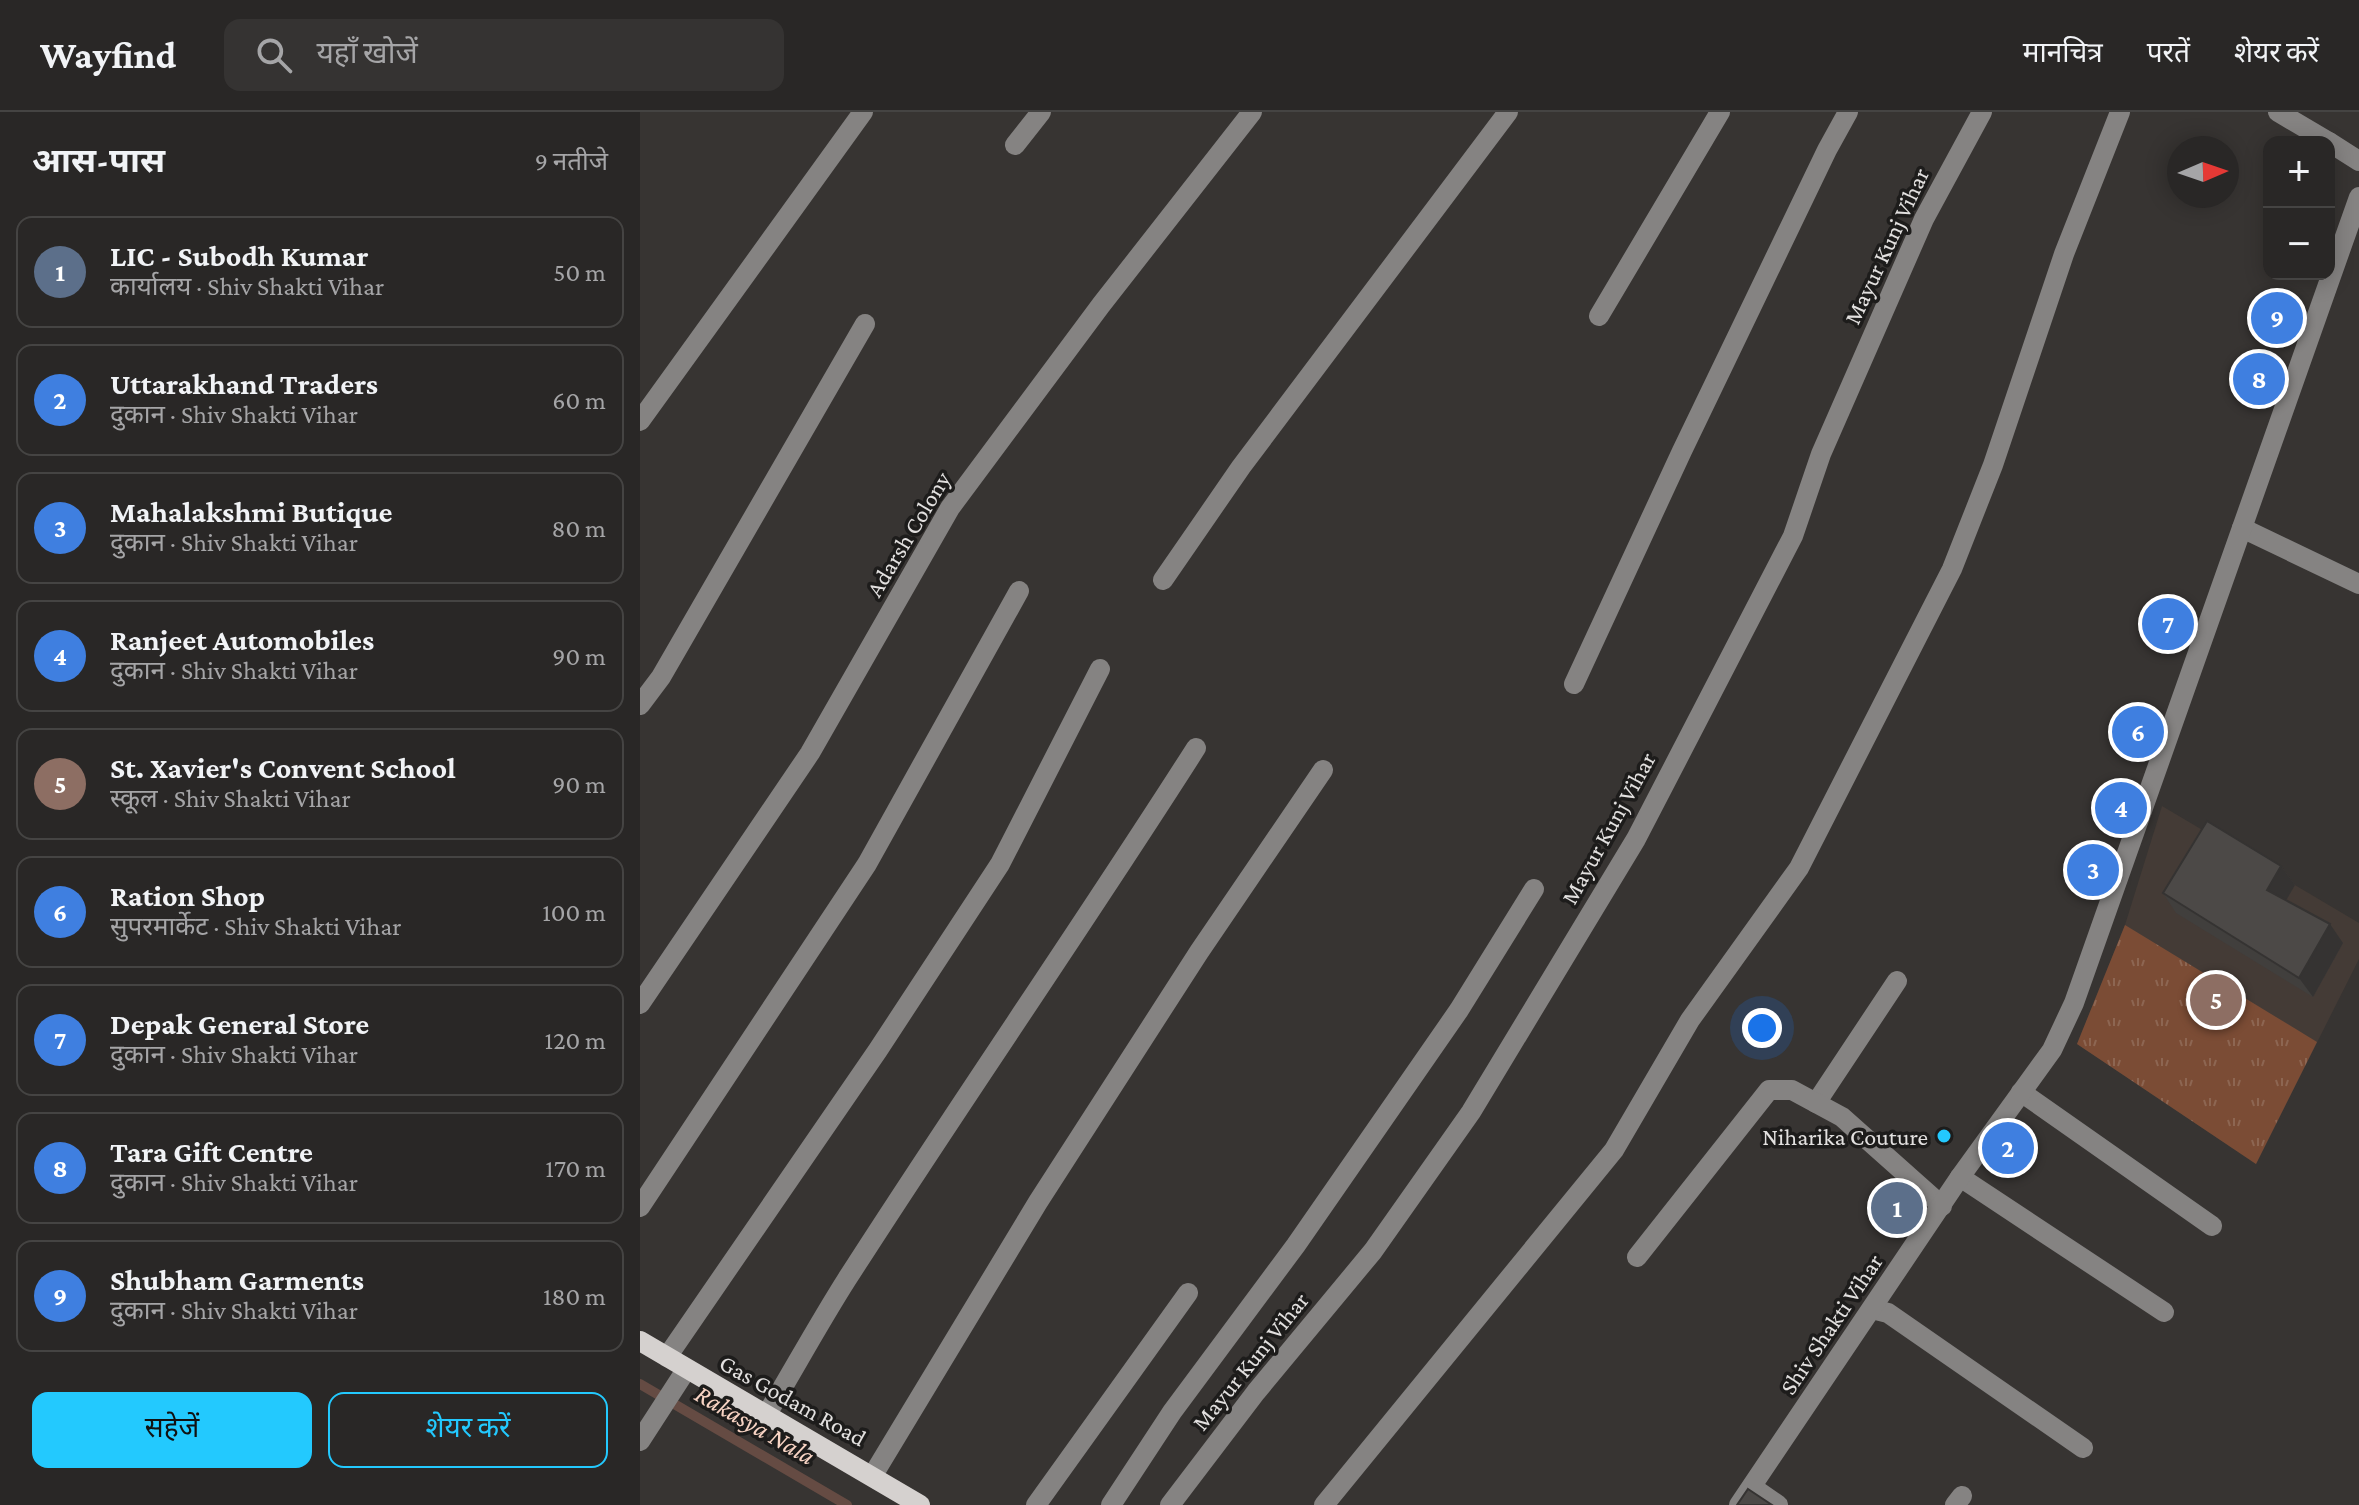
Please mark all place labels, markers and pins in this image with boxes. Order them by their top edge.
pin: 9 [2251,288,2303,348]
pin: 8 [2233,349,2285,409]
pin: 7 [2142,594,2194,654]
pin: 6 [2112,702,2164,762]
pin: 4 [2095,778,2147,838]
pin: 3 [2067,840,2119,900]
pin: 5 [2190,970,2242,1030]
pin: 2 [1982,1118,2034,1178]
place label: Niharika Couture [1762,1123,1928,1150]
marker: Niharika Couture [1935,1127,1953,1145]
pin: 1 [1871,1178,1923,1238]

